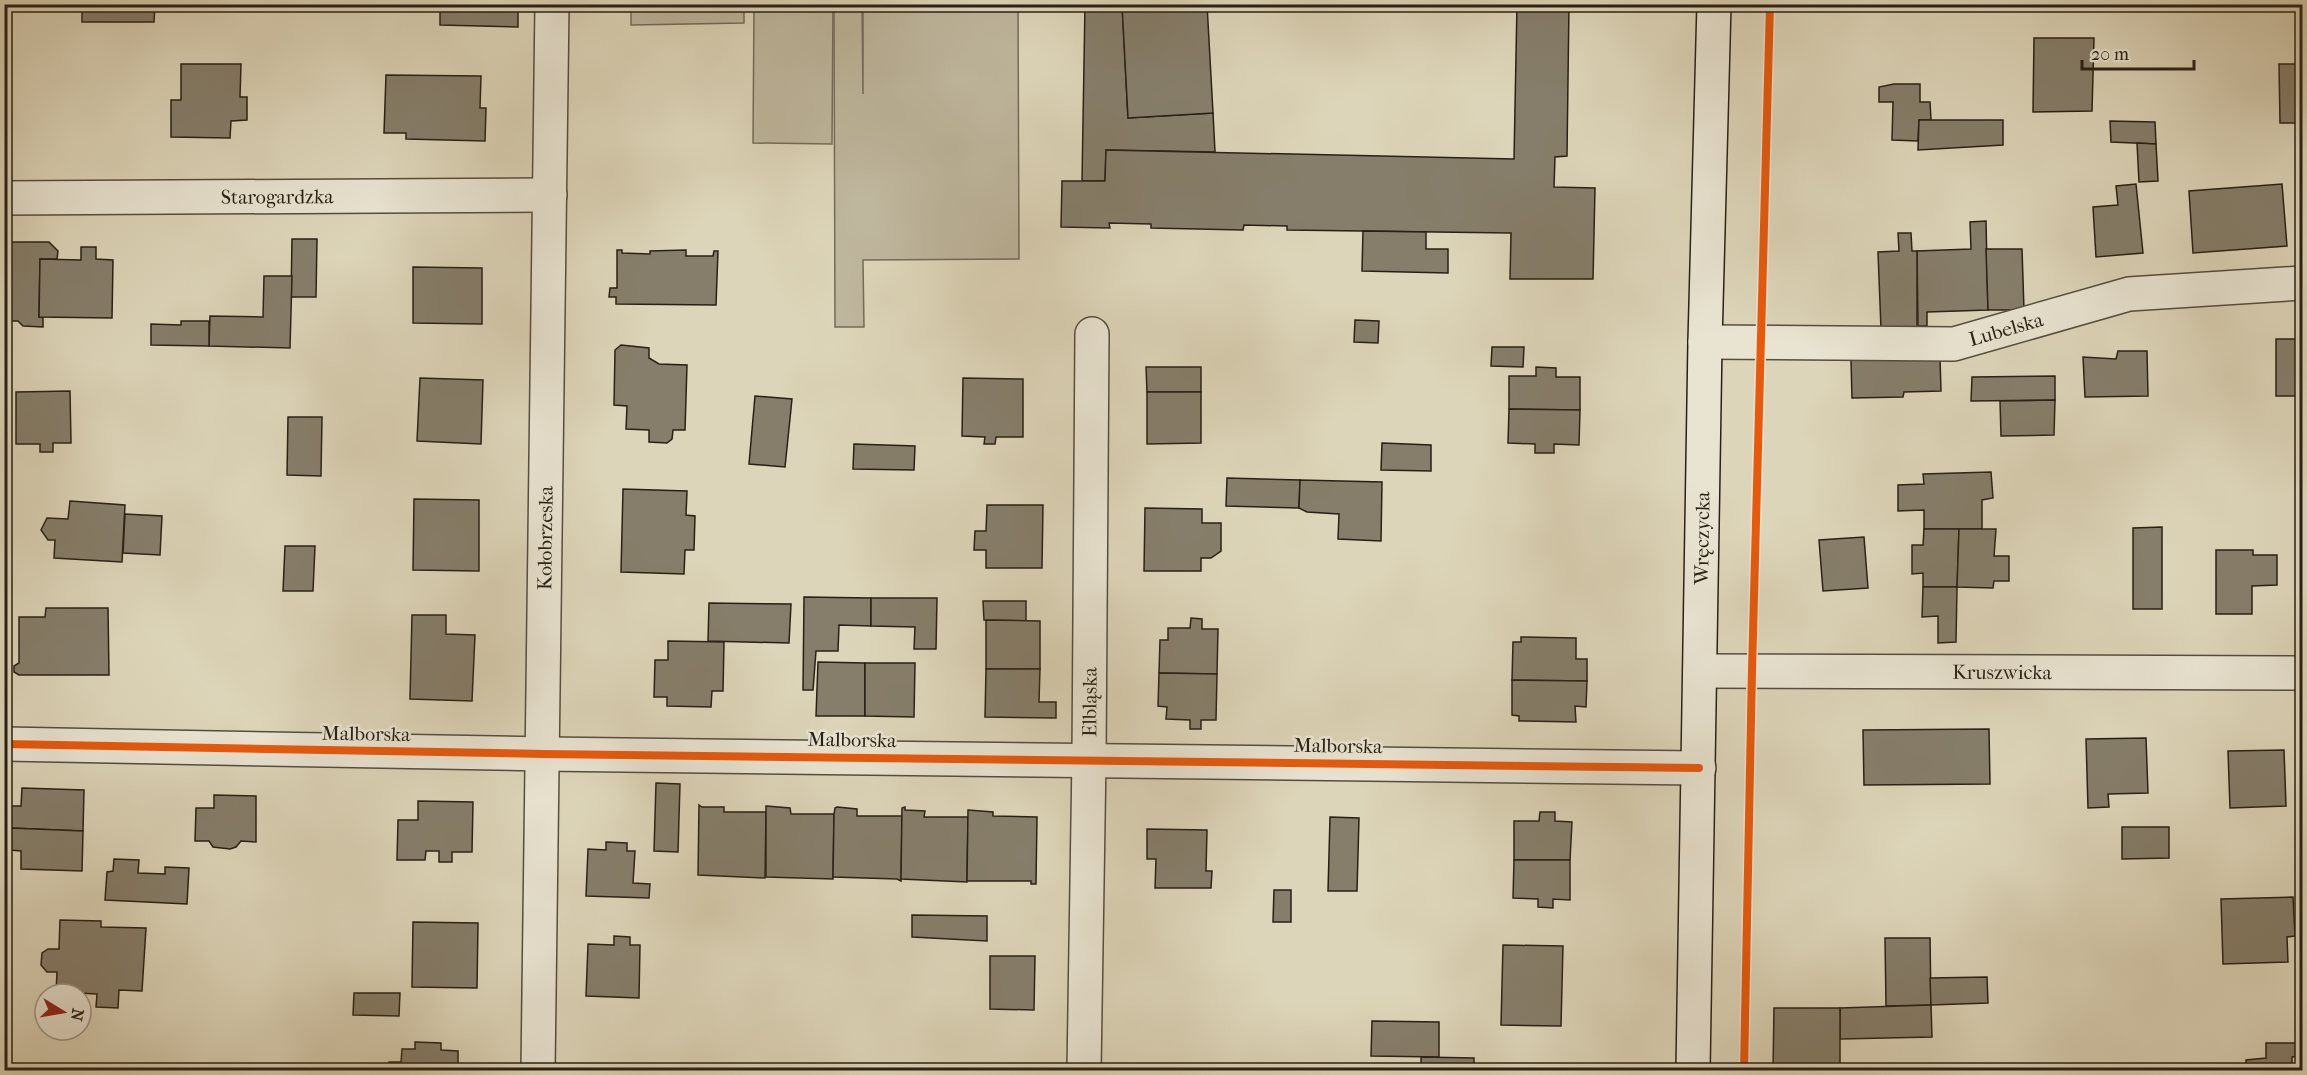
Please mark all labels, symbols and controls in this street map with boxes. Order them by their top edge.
scale bar [2082,33,2194,71]
text: 20 m [2091,44,2129,65]
street label: Starogardzka [221,185,334,208]
street label: Lubelska [1966,307,2046,351]
street label: Kołobrzeska [533,485,557,590]
street label: Wręczycka [1689,491,1714,586]
street label: Kruszwicka [1952,660,2053,684]
street label: Elbląska [1078,666,1101,737]
street label: Malborska [321,722,411,746]
street label: Malborska [807,728,897,752]
street label: Malborska [1293,734,1383,758]
north arrow [33,982,93,1042]
text: N [67,1007,88,1023]

